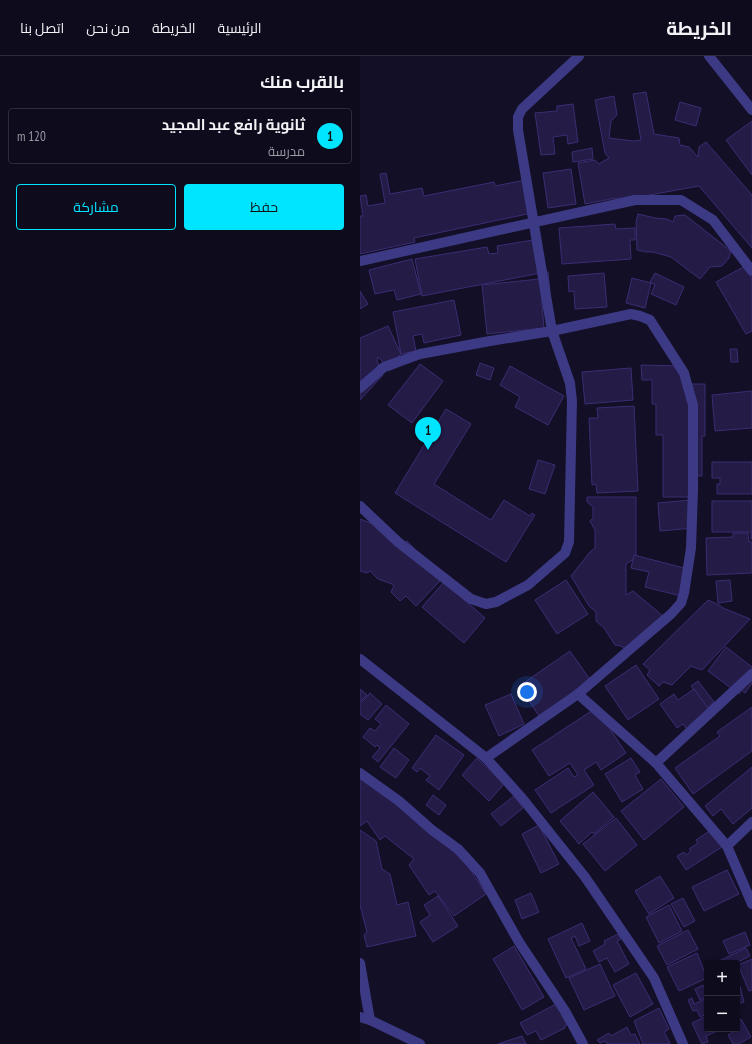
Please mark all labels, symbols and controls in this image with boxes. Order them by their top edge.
text: الخريطة [666,16,732,40]
text: اتصل بنا [20,19,64,37]
text: من نحن [86,19,130,37]
text: الخريطة [152,19,196,37]
text: الرئيسية [218,19,262,37]
text: بالقرب منك [260,71,344,93]
text: ثانوية رافع عبد المجيد [162,115,305,134]
text: 120 m [17,128,46,145]
text: 1 [327,128,333,145]
text: مدرسة [268,143,305,160]
button: مشاركة [16,184,176,230]
button: حفظ [184,184,344,230]
pin: 1 [415,417,441,450]
your location [517,682,537,702]
map controls [704,960,740,1032]
button: + [704,960,740,996]
button: − [704,996,740,1032]

